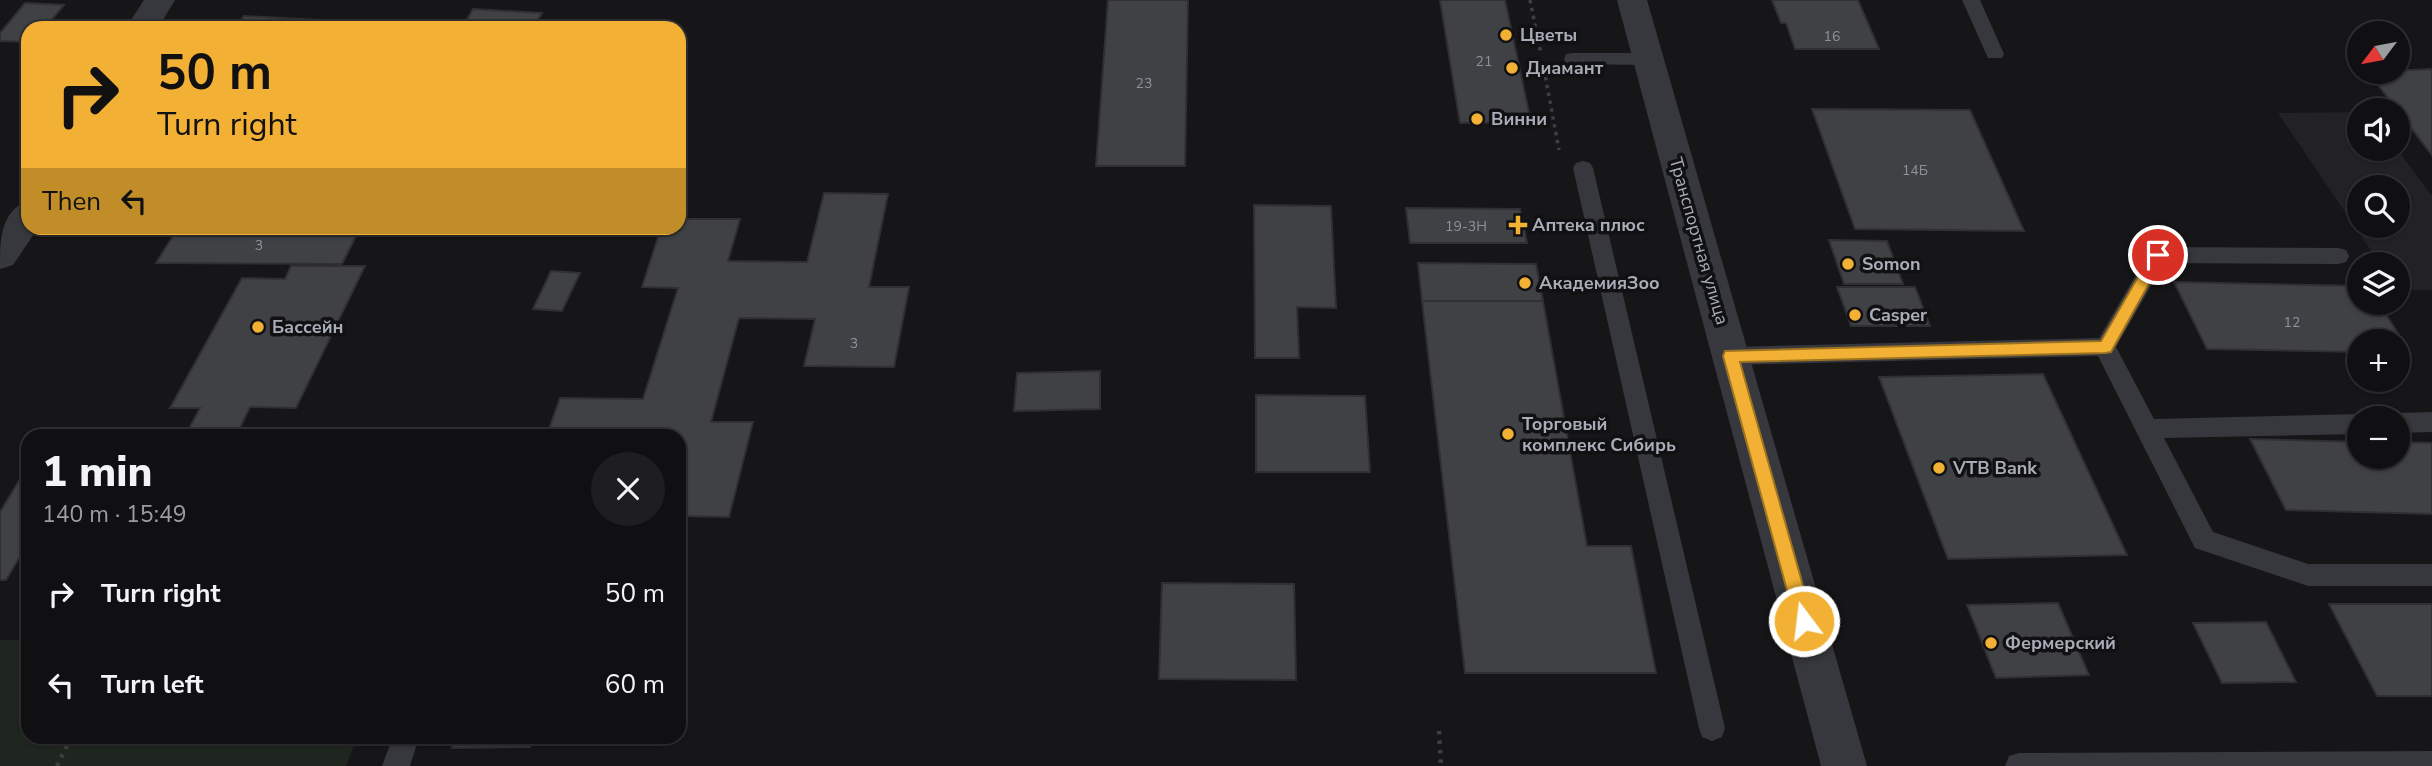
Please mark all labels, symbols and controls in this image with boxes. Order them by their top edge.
north arrow [2347,21,2410,84]
map controls [2347,21,2410,469]
place label: Цветы [1520,23,1577,47]
marker: Цветы [1498,27,1514,43]
house number: 16 [1824,27,1840,46]
text: 50 m [157,39,272,106]
icon: right [42,49,133,140]
house number: 21 [1476,52,1492,71]
place label: Диамант [1526,56,1604,80]
marker: Диамант [1504,60,1520,76]
house number: 23 [1136,74,1152,93]
button: sound [2347,98,2410,161]
text: Turn right [157,103,297,146]
place label: Винни [1491,107,1547,131]
marker: Винни [1469,111,1485,127]
street label: Транспортная улица [1664,154,1734,328]
house number: 14Б [1902,161,1928,180]
button: search [2347,175,2410,238]
icon: left [115,182,153,220]
text: Then [42,184,101,219]
place label: Аптека плюс [1532,213,1645,237]
house number: 19-3Н [1445,217,1487,236]
marker: Аптека плюс [1510,217,1526,233]
pin [2128,225,2188,285]
house number: 3 [255,236,263,255]
icon: arrive [2139,236,2177,274]
place label: Somon [1862,252,1920,276]
button: layers [2347,252,2410,315]
marker: Somon [1840,256,1856,272]
place label: АкадемияЗоо [1539,271,1660,295]
marker: АкадемияЗоо [1517,275,1533,291]
place label: Casper [1869,303,1927,327]
marker: Casper [1847,307,1863,323]
house number: 12 [2284,313,2300,332]
place label: Бассейн [272,315,344,339]
marker: Бассейн [250,319,266,335]
button: + [2347,329,2410,392]
house number: 3 [850,334,858,353]
button: − [2347,406,2410,469]
place label: Торговый комплекс Сибирь [1522,412,1676,457]
marker: Торговый комплекс Сибирь [1500,426,1516,442]
text: 1 min [42,444,152,501]
button: close [591,452,665,526]
place label: VTB Bank [1952,456,2037,480]
marker: VTB Bank [1931,460,1947,476]
text: 140 m · 15:49 [42,499,187,530]
icon: right [42,575,80,613]
text: Turn right [101,576,220,611]
text: 50 m [605,576,665,611]
position arrow [1767,584,1841,658]
place label: Фермерский [2005,631,2116,655]
marker: Фермерский [1983,635,1999,651]
icon: left [42,666,80,704]
text: Turn left [101,667,204,702]
text: 60 m [605,667,665,702]

